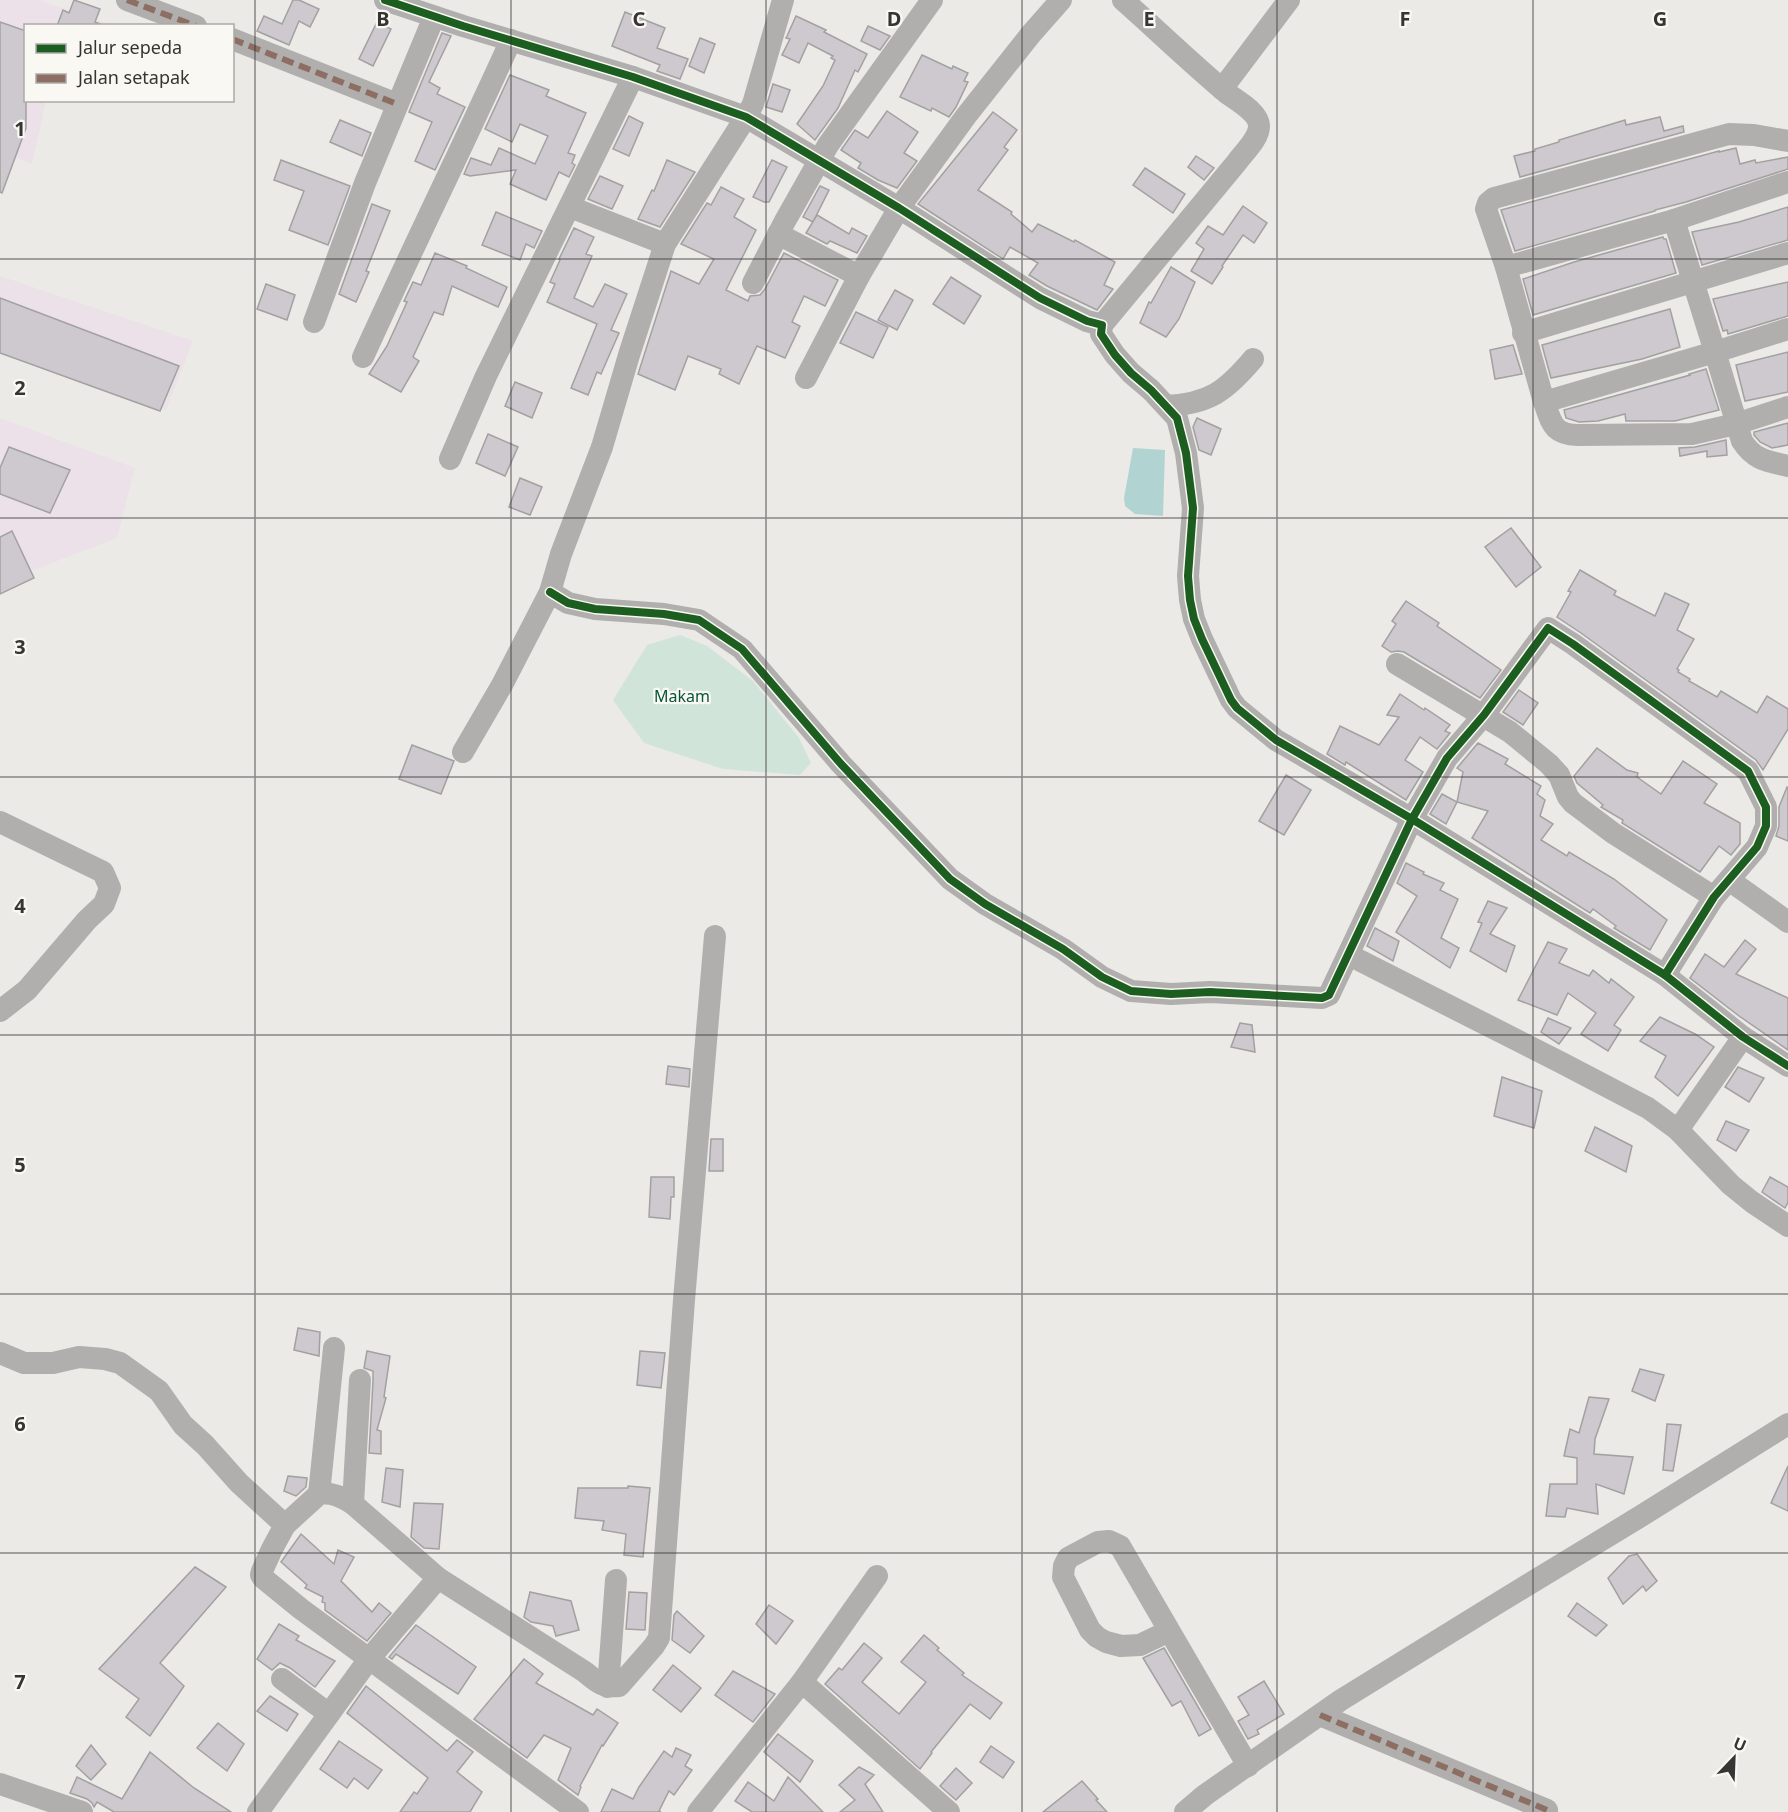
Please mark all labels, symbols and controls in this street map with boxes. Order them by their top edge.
text: B [376,5,390,32]
text: C [633,5,646,32]
text: D [887,5,901,32]
text: E [1143,5,1155,32]
text: F [1400,5,1410,32]
text: G [1653,5,1667,32]
legend [24,24,234,102]
text: Jalur sepeda [76,35,182,59]
text: Jalan setapak [76,65,190,89]
text: 1 [14,115,26,142]
text: 2 [14,374,26,401]
text: 3 [14,633,26,660]
park label: Makam [654,685,710,707]
text: 4 [14,892,26,919]
text: 5 [14,1151,26,1178]
text: 6 [14,1410,26,1437]
text: 7 [14,1668,26,1695]
north arrow [1704,1728,1764,1788]
text: U [1730,1732,1750,1757]

